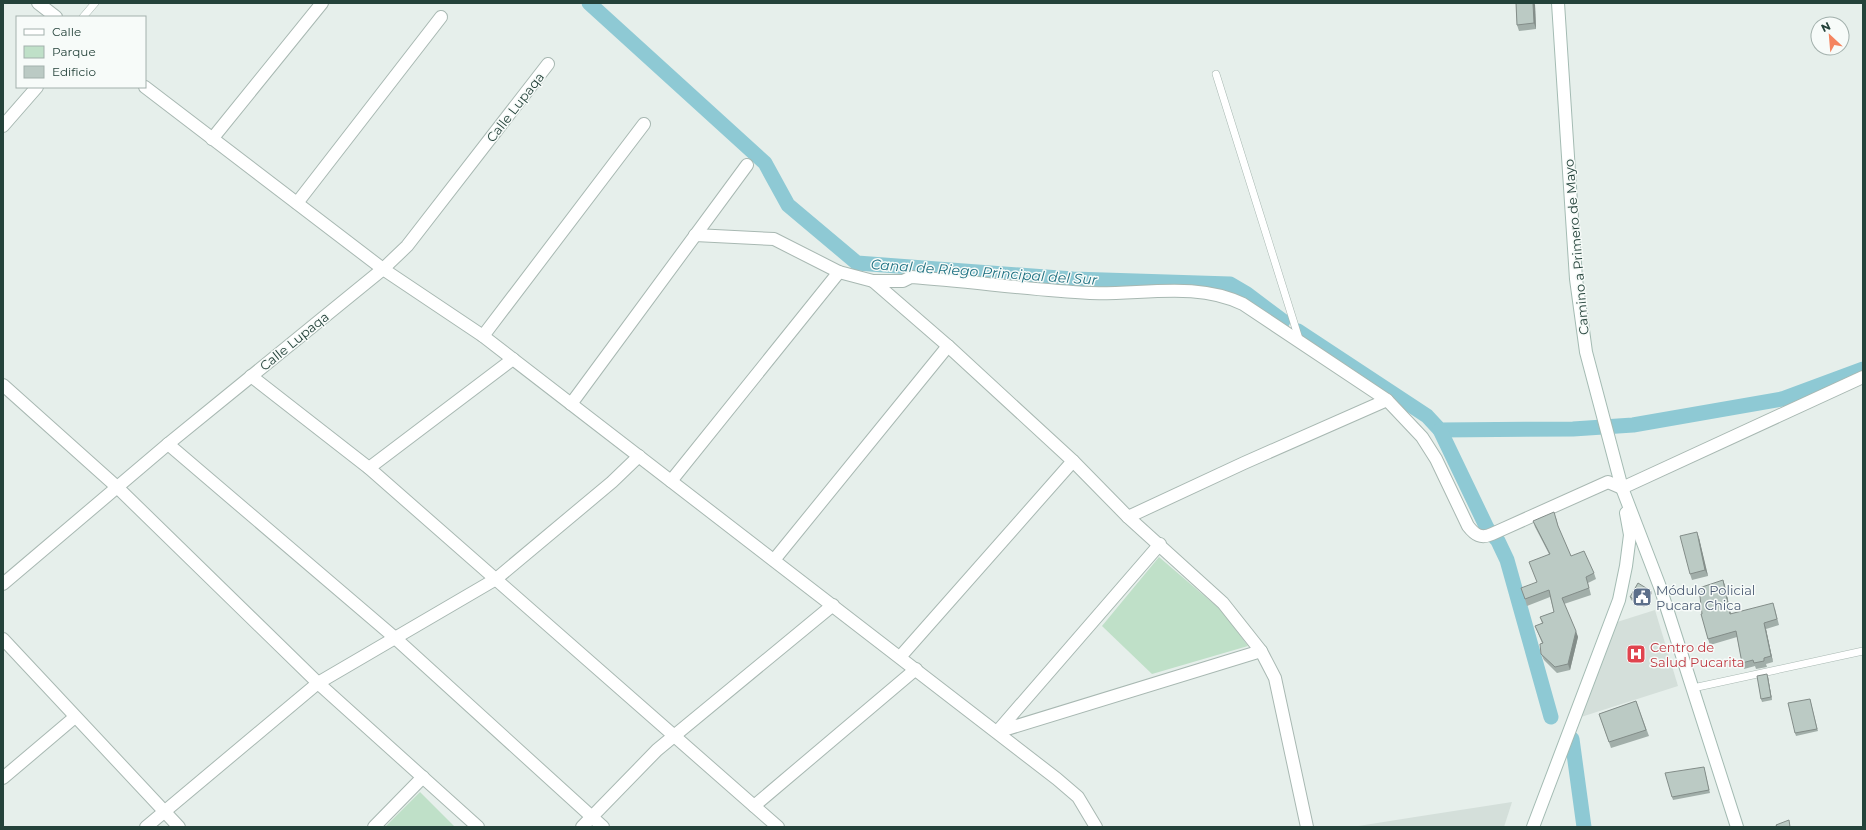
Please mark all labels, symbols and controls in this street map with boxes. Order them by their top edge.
legend [16,16,146,88]
north arrow [1810,16,1850,56]
text: N [1819,19,1833,35]
text: Calle [52,24,81,39]
text: Parque [52,44,96,59]
text: Edificio [52,64,96,79]
street label: Calle Lupaqa [483,69,547,145]
street label: Camino a Primero de Mayo [1560,158,1592,336]
water label: Canal de Riego Principal del Sur [870,255,1098,289]
street label: Calle Lupaqa [256,308,332,374]
place label: Módulo Policial Pucara Chica [1656,582,1755,613]
public building icon: Módulo Policial Pucara Chica [1631,586,1653,608]
place label: Centro de Salud Pucarita [1650,639,1744,670]
hospital icon: Centro de Salud Pucarita [1625,643,1647,665]

